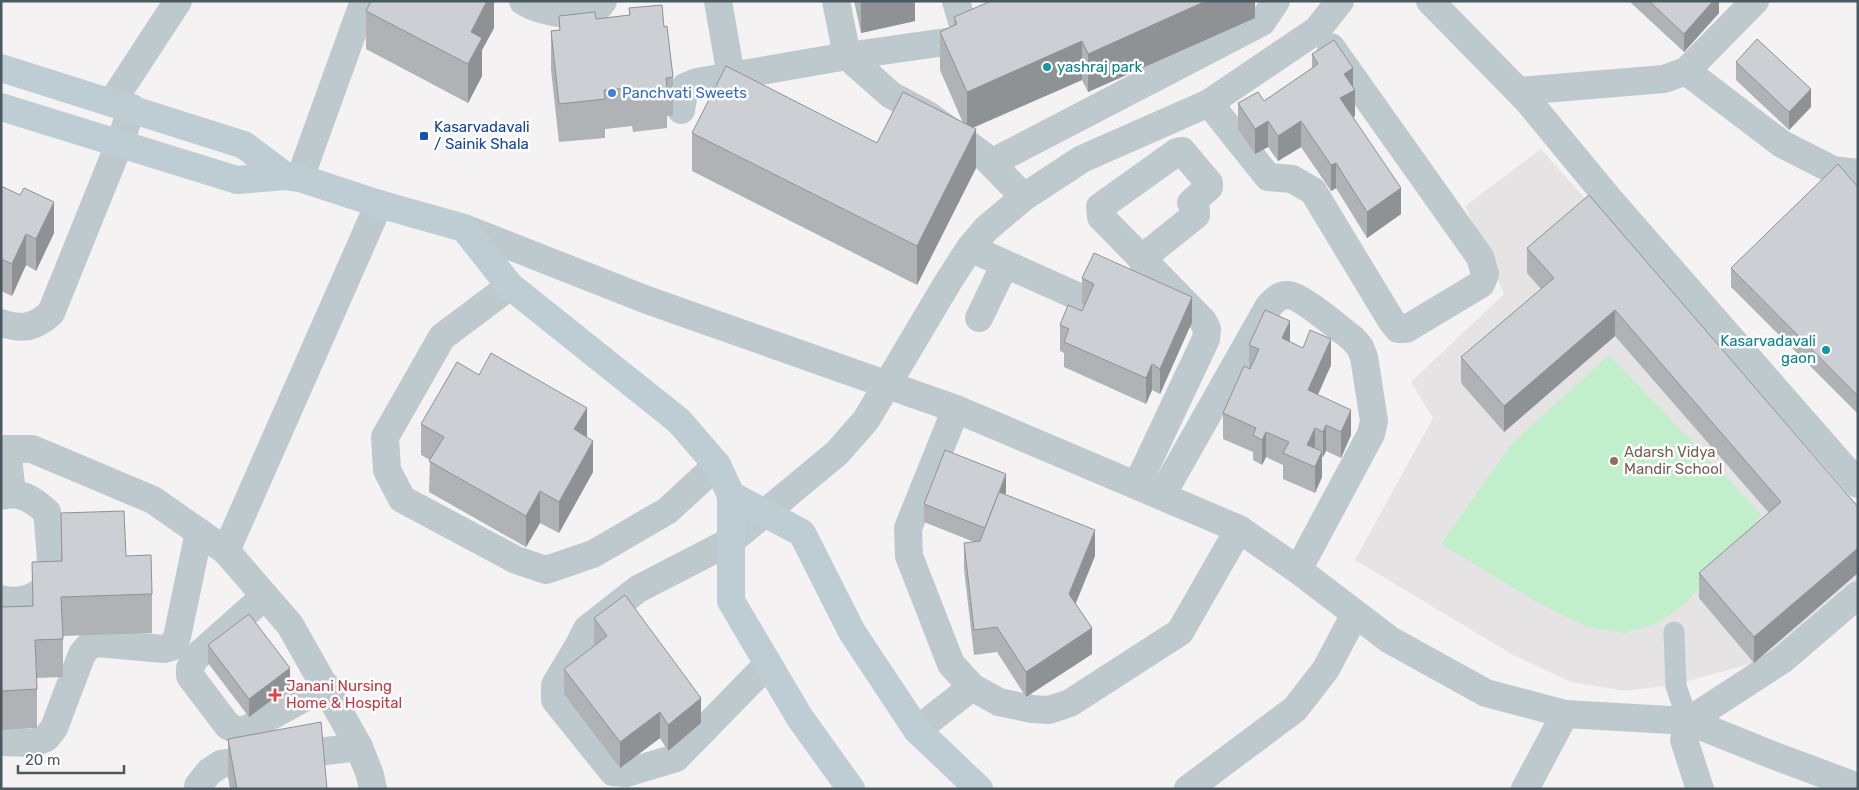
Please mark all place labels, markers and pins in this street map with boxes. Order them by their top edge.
place label: yashraj park [1057,58,1142,76]
marker: yashraj park [1041,61,1053,73]
place label: Panchvati Sweets [622,84,747,102]
marker: Panchvati Sweets [606,87,618,99]
place label: Kasarvadavali / Sainik Shala [434,118,530,153]
marker: Kasarvadavali / Sainik Shala [418,130,430,142]
place label: Kasarvadavali gaon [1720,332,1816,367]
marker: Kasarvadavali gaon [1820,344,1832,356]
place label: Adarsh Vidya Mandir School [1624,443,1722,478]
marker: Adarsh Vidya Mandir School [1608,455,1620,467]
place label: Janani Nursing Home & Hospital [286,677,402,712]
marker: Janani Nursing Home & Hospital [268,688,282,702]

